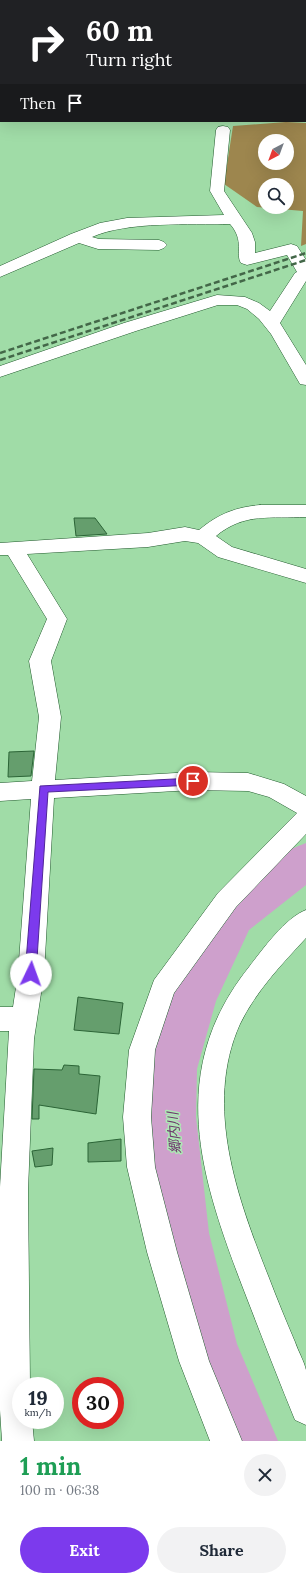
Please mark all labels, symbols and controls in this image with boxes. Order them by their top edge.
text: 60 m [86,13,153,49]
icon: right [20,16,72,68]
text: Turn right [86,48,172,71]
icon: arrive [64,92,86,114]
text: Then [20,94,56,113]
north arrow [258,134,294,170]
map controls [258,134,294,214]
button: search [258,178,294,214]
pin [176,764,210,798]
icon: arrive [182,770,204,792]
position arrow [10,953,52,995]
water label: 郷内川 [163,1109,184,1155]
speed limit sign: 30 [72,1377,124,1429]
text: 19 [28,1385,48,1410]
text: km/h [24,1406,52,1419]
text: 1 min [20,1451,81,1482]
button: close [244,1454,286,1496]
text: 100 m · 06:38 [20,1482,99,1499]
button: Exit [20,1527,149,1573]
button: Share [157,1527,286,1573]

